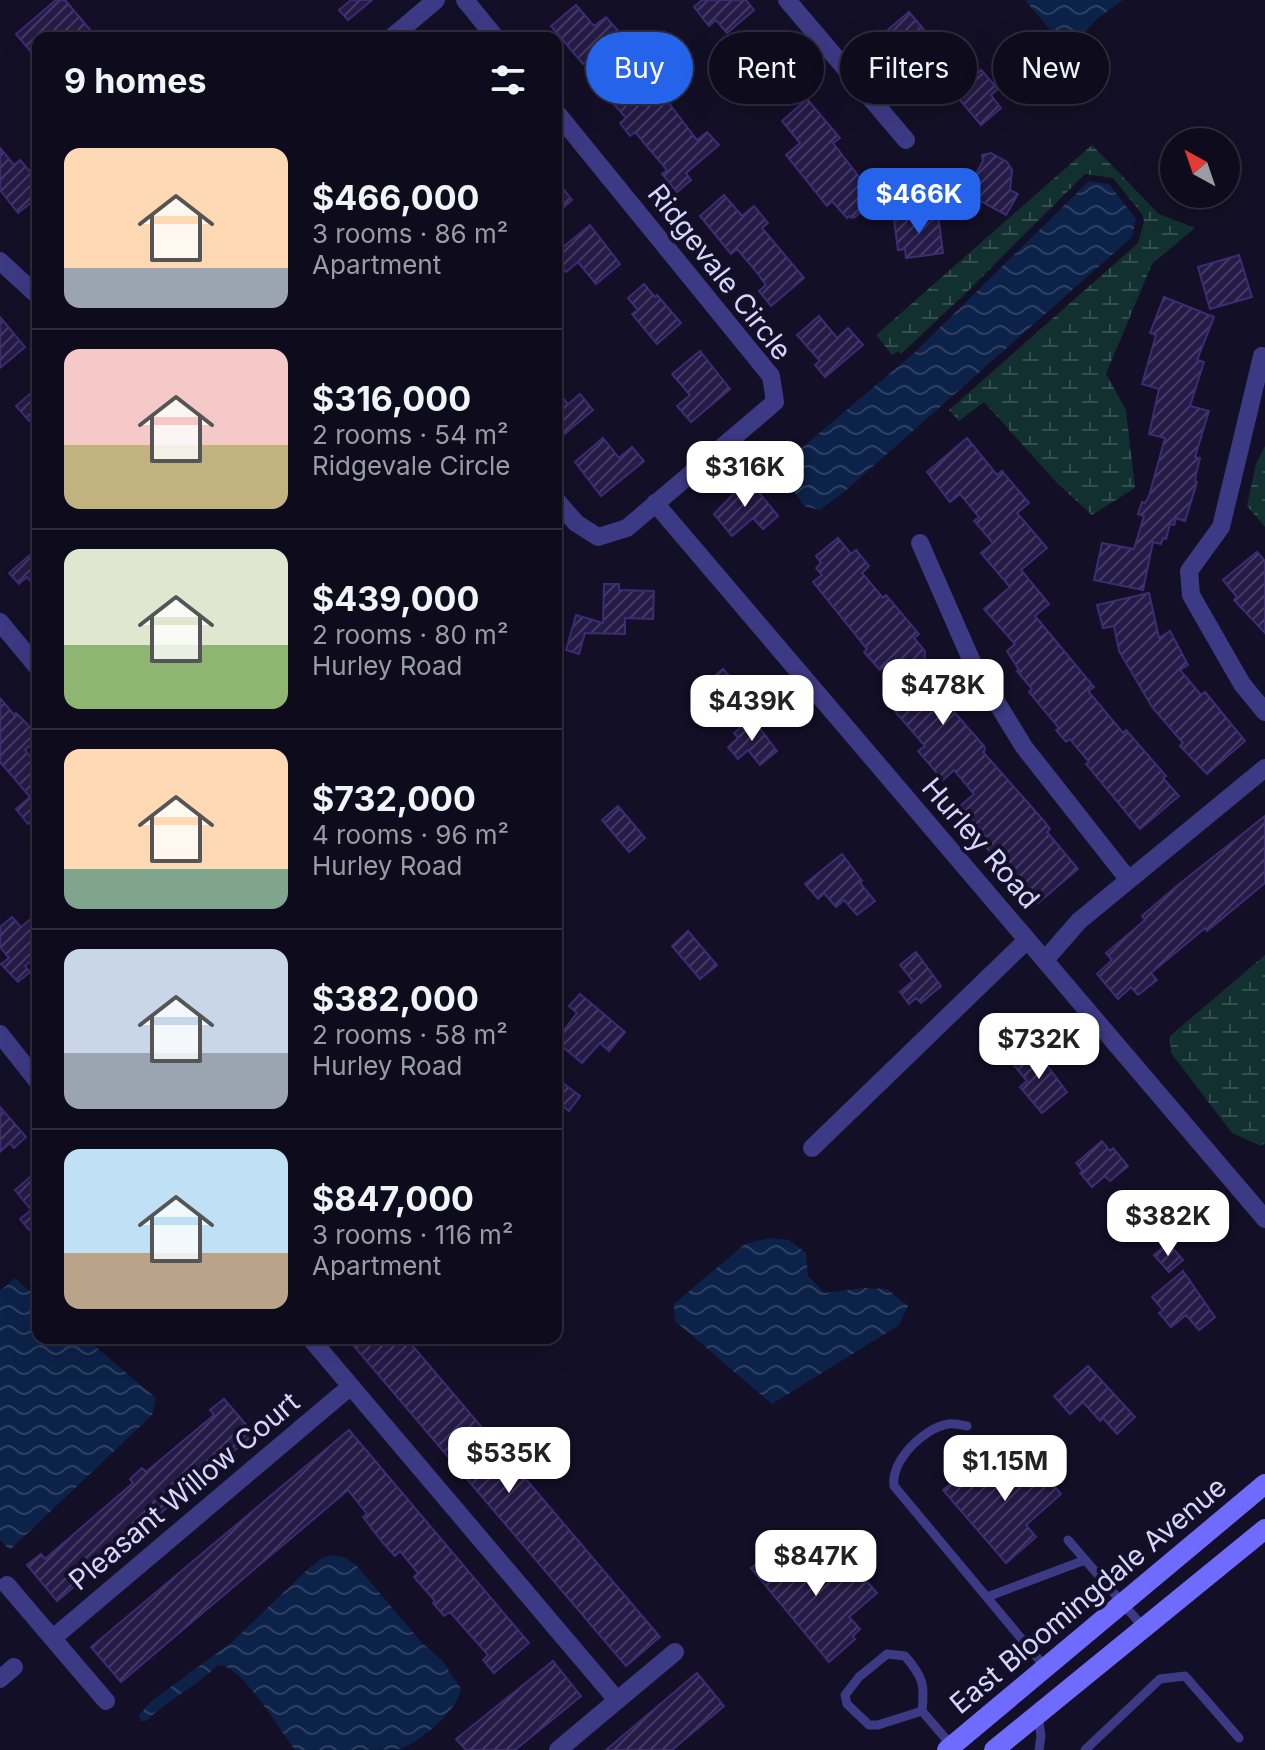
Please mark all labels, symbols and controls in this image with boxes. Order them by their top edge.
chip: Buy [586,32,693,104]
chip: Rent [709,32,824,104]
chip: Filters [840,32,977,104]
chip: New [993,32,1109,104]
icon: filters [486,58,530,102]
text: 9 homes [64,60,206,101]
north arrow [1160,128,1240,208]
map controls [1160,128,1240,208]
pin: $466K [863,168,975,236]
text: $466,000 [312,177,480,218]
street label: Ridgevale Circle [641,177,799,367]
text: $466K [875,178,963,209]
icon: home [128,180,224,276]
text: 3 rooms · 86 m² [312,218,508,249]
text: Apartment [312,249,441,280]
text: $316,000 [312,378,471,419]
icon: home [128,381,224,477]
text: 2 rooms · 54 m² [312,419,509,450]
pin: $316K [689,441,801,509]
text: Ridgevale Circle [312,450,510,481]
text: $316K [705,451,785,482]
text: $439,000 [312,578,479,619]
icon: home [128,581,224,677]
text: 2 rooms · 80 m² [312,619,508,650]
text: Hurley Road [312,650,462,681]
pin: $478K [887,659,999,727]
text: $478K [901,669,985,700]
pin: $439K [696,675,808,743]
text: $439K [709,685,795,716]
street label: Hurley Road [915,771,1047,915]
text: $732,000 [312,778,476,819]
icon: home [128,781,224,877]
text: 4 rooms · 96 m² [312,819,509,850]
text: Hurley Road [312,850,462,881]
text: $382,000 [312,978,479,1019]
icon: home [128,981,224,1077]
pin: $732K [983,1013,1095,1081]
text: 2 rooms · 58 m² [312,1019,508,1050]
text: $732K [997,1023,1081,1054]
text: Hurley Road [312,1050,462,1081]
text: $847,000 [312,1178,474,1219]
icon: home [128,1181,224,1277]
pin: $382K [1112,1190,1224,1258]
text: $382K [1125,1200,1211,1231]
text: 3 rooms · 116 m² [312,1219,513,1250]
text: Apartment [312,1250,441,1281]
street label: Pleasant Willow Court [62,1385,306,1597]
pin: $535K [453,1427,565,1495]
pin: $1.15M [940,1435,1070,1503]
text: $535K [466,1437,552,1468]
text: $1.15M [962,1445,1048,1476]
street label: East Bloomingdale Avenue [943,1469,1233,1721]
pin: $847K [760,1530,872,1598]
text: $847K [773,1540,859,1571]

